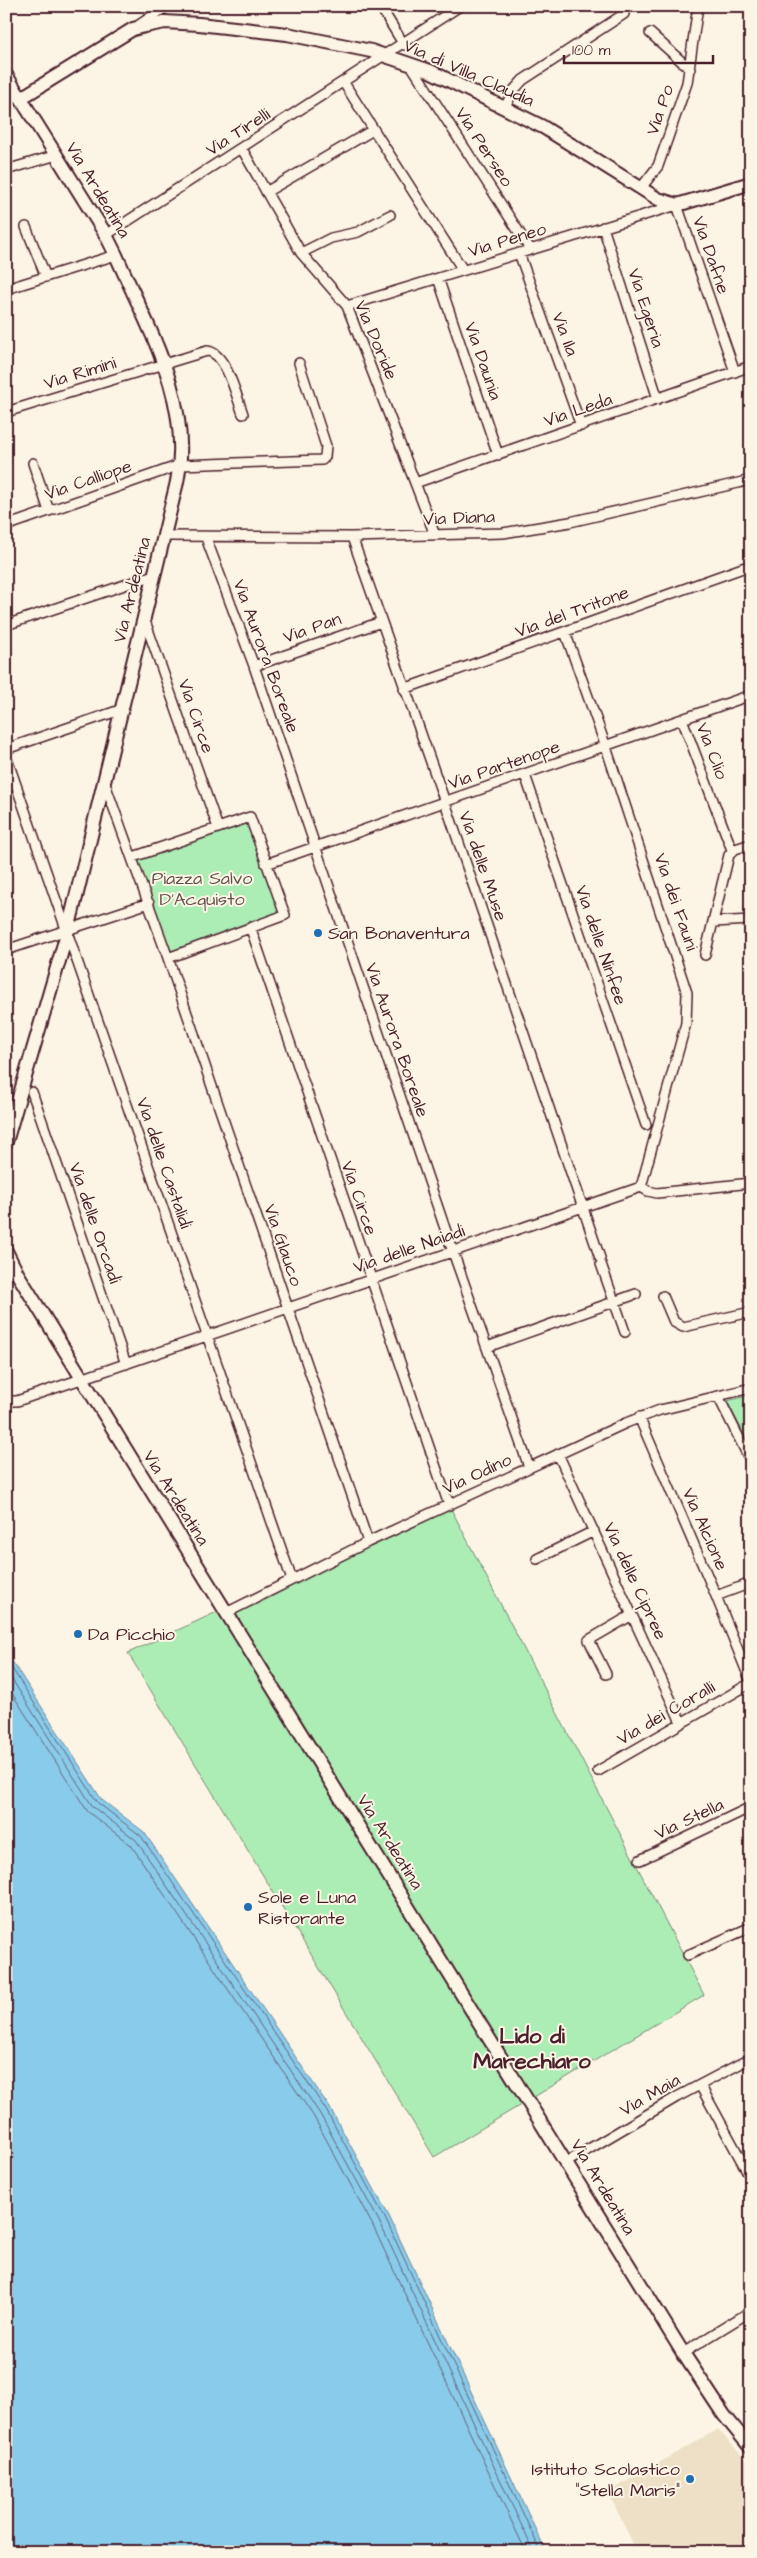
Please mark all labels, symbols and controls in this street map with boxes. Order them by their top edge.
scale bar [564,32,713,64]
street label: Via di Villa Claudia [400,33,538,113]
text: 100 m [572,40,611,61]
street label: Via Po [640,81,680,139]
street label: Via Tirelli [201,102,275,162]
street label: Via Perseo [449,102,519,192]
street label: Via Ardeatina [59,137,137,243]
street label: Via Dafne [686,213,736,297]
street label: Via Peneo [465,216,549,264]
street label: Via Egeria [621,265,671,351]
street label: Via Doride [348,297,404,384]
street label: Via Ila [546,309,584,359]
street label: Via Daunia [458,319,508,403]
street label: Via Rimini [41,350,119,396]
street label: Via Leda [540,387,616,433]
street label: Via Calliope [41,453,135,507]
street label: Via Diana [423,504,495,532]
street label: Via Ardeatina [107,535,157,645]
street label: Via Aurora Boreale [227,576,305,737]
street label: Via del Tritone [512,580,633,644]
street label: Via Pan [280,606,344,650]
street label: Via Circe [172,676,220,757]
street label: Via Clio [690,719,734,783]
street label: Via Partenope [445,734,564,796]
street label: Via delle Muse [453,808,514,925]
street label: Via dei Fauni [648,850,704,954]
park label: Piazza Salvo D'Acquisto [152,866,252,912]
street label: Via delle Ninfee [569,882,633,1008]
place label: San Bonaventura [328,921,470,946]
marker: San Bonaventura [312,927,324,939]
street label: Via Aurora Boreale [359,959,435,1121]
street label: Via delle Castalidi [130,1094,198,1232]
street label: Via Circe [335,1158,383,1239]
street label: Via delle Orcadi [63,1159,127,1287]
street label: Via Glauco [257,1201,309,1289]
street label: Via delle Naiadi [350,1218,468,1280]
street label: Via Ardeatina [137,1446,215,1550]
street label: Via Odino [438,1447,516,1501]
street label: Via Alcione [676,1484,734,1574]
street label: Via delle Cipree [597,1518,673,1644]
place label: Da Picchio [88,1622,175,1647]
marker: Da Picchio [72,1628,84,1640]
street label: Via dei Coralli [612,1675,720,1751]
street label: Via Ardeatina [351,1790,429,1894]
street label: Via Stella [650,1792,728,1846]
place label: Sole e Luna Ristorante [258,1885,356,1931]
marker: Sole e Luna Ristorante [242,1901,254,1913]
district label: Lido di Marechiaro [473,2021,591,2077]
street label: Via Maia [615,2068,685,2122]
street label: Via Ardeatina [564,2134,642,2240]
place label: Istituto Scolastico "Stella Maris" [532,2457,680,2503]
marker: Istituto Scolastico "Stella Maris" [684,2473,696,2485]

